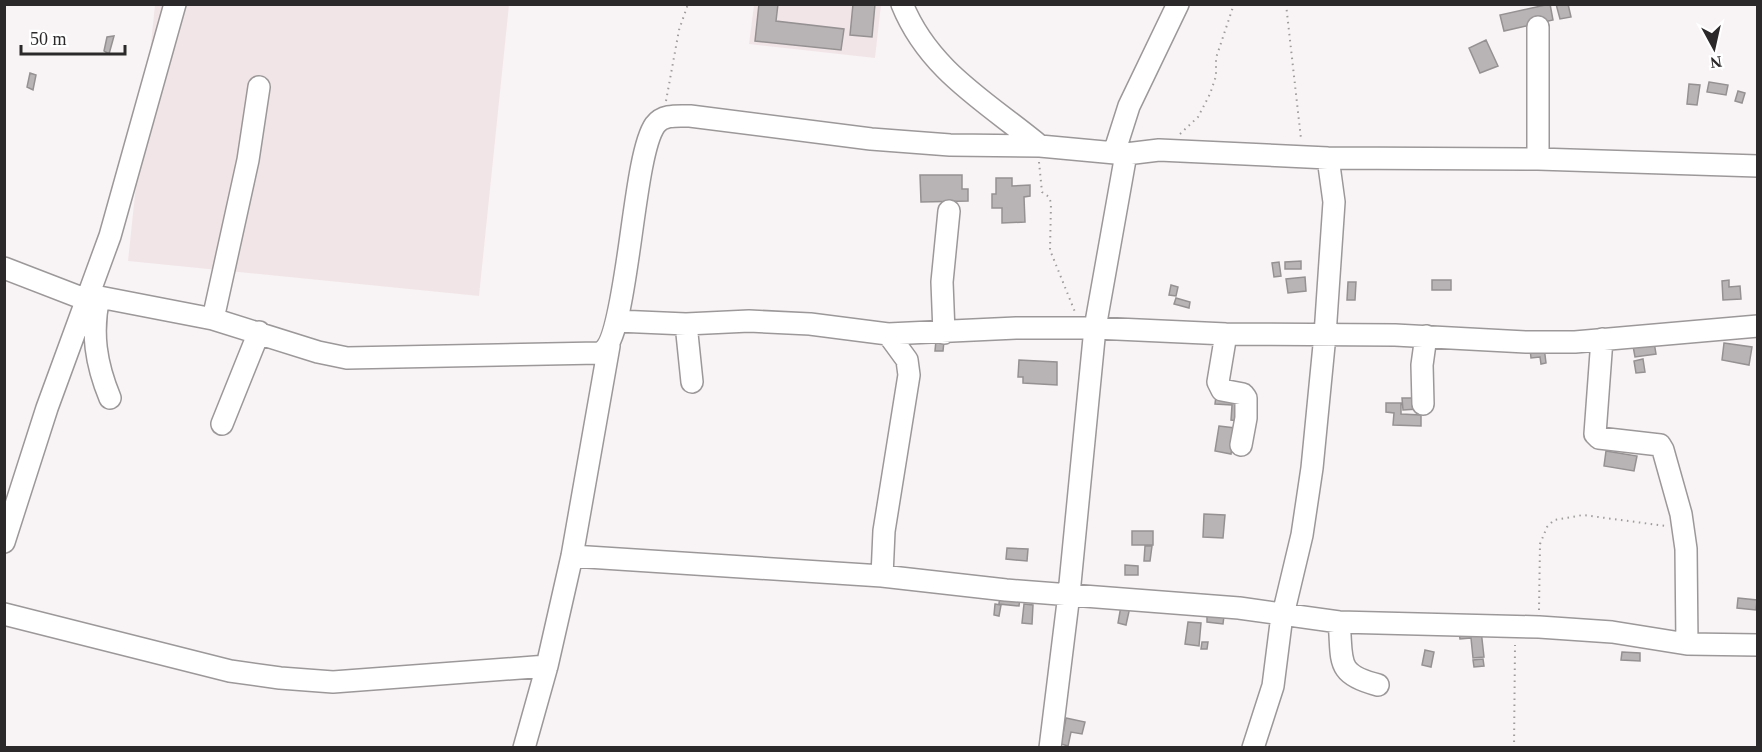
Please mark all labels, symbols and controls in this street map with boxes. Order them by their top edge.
scale bar [21,18,124,56]
north arrow [1684,18,1744,78]
text: 50 m [30,29,67,49]
text: N [1709,53,1723,72]

